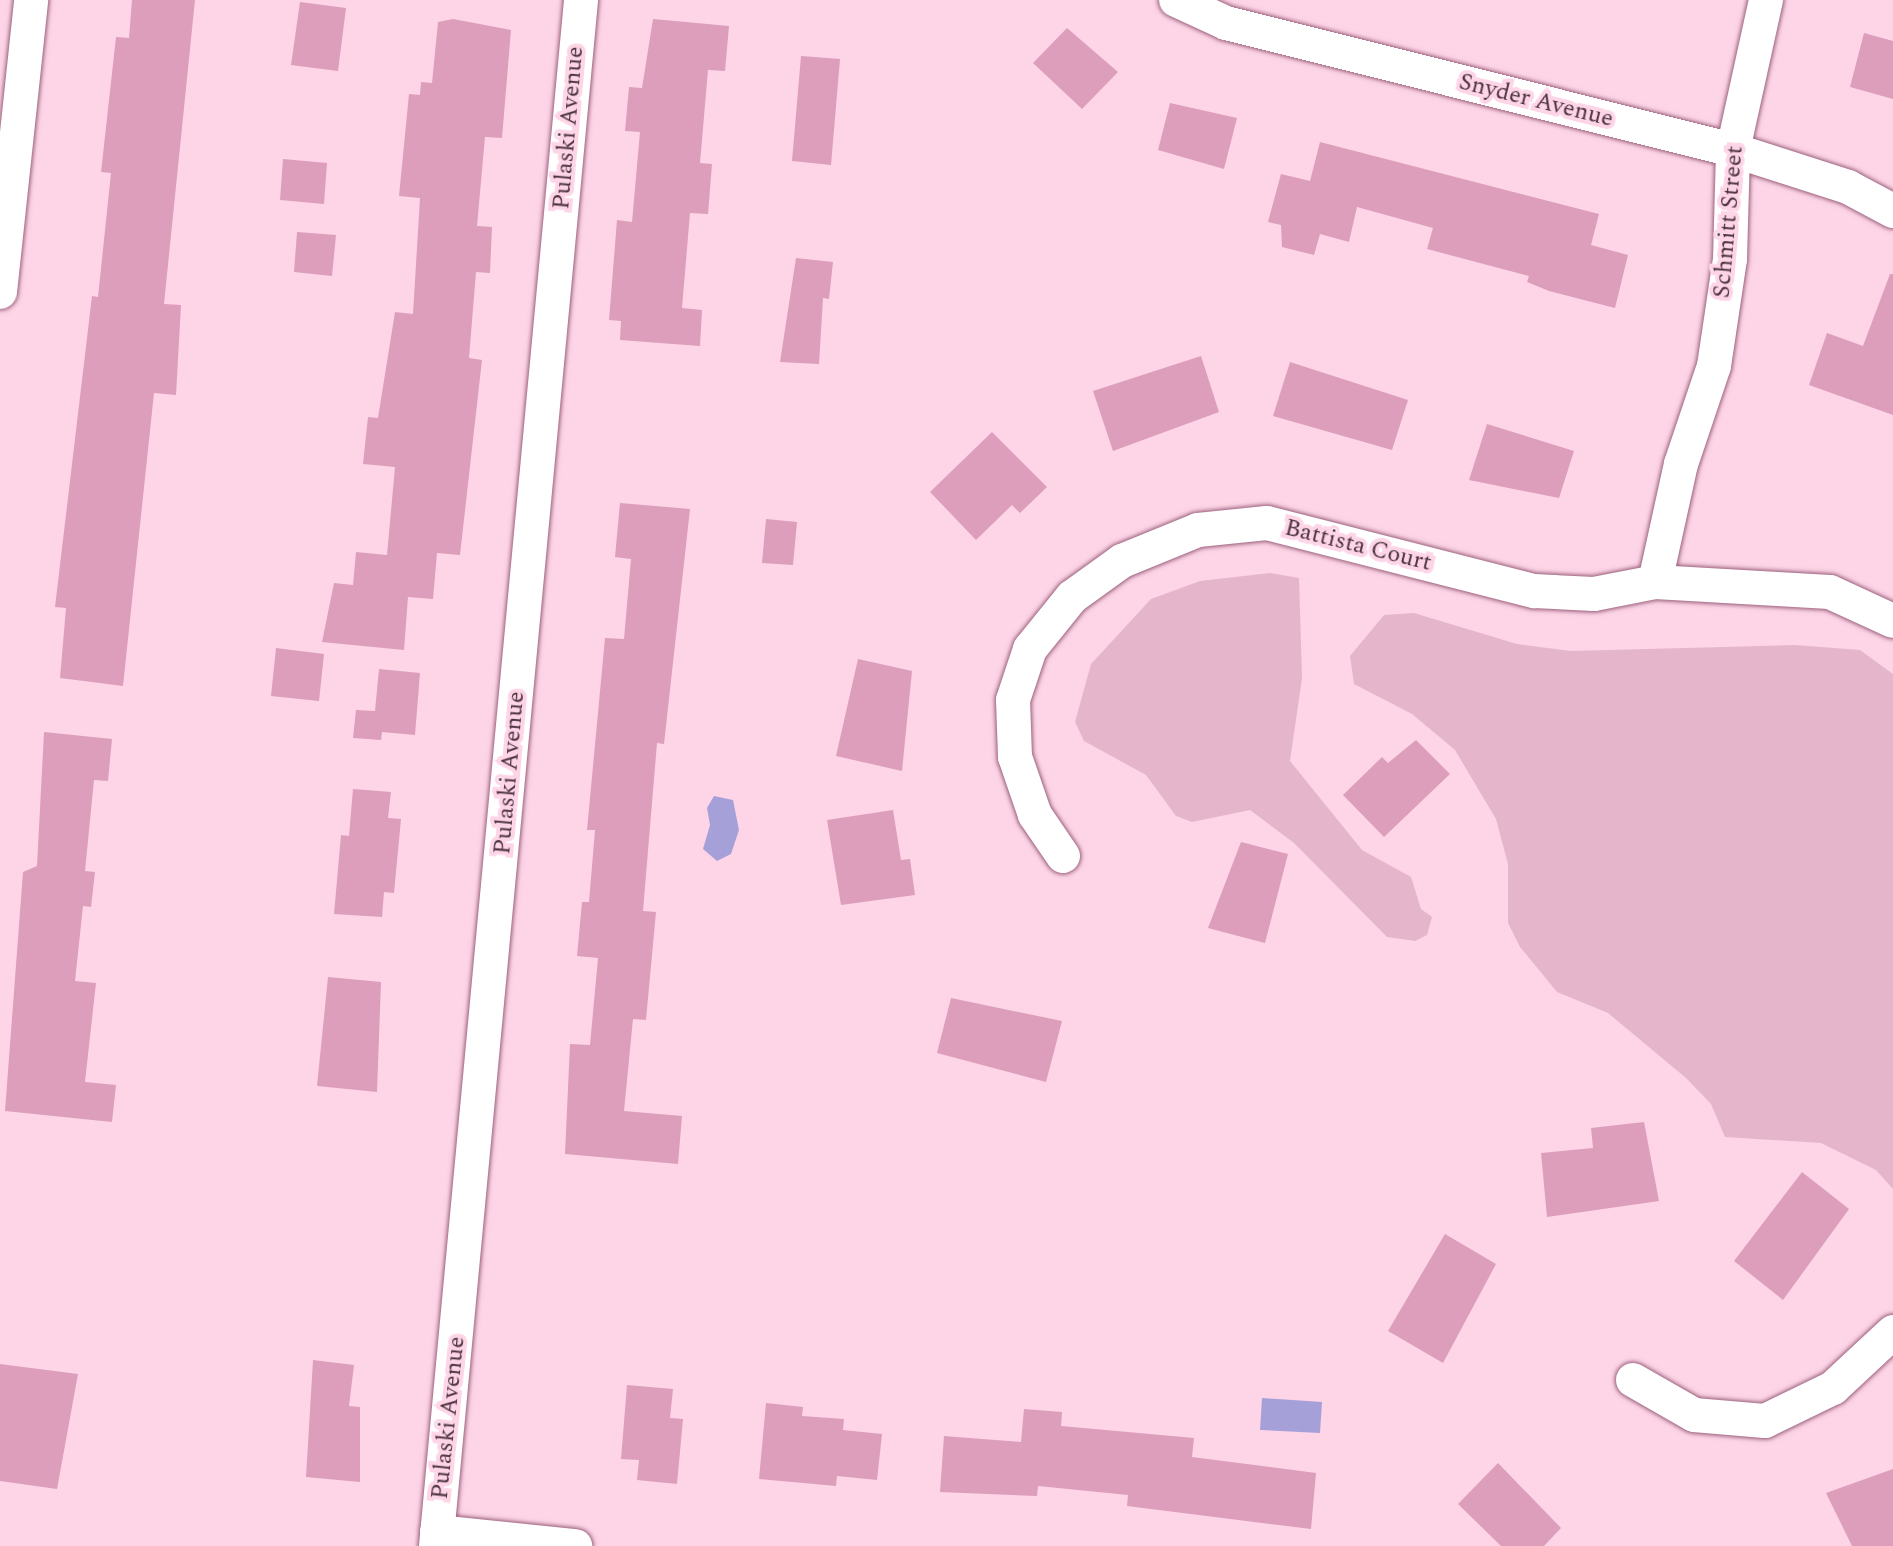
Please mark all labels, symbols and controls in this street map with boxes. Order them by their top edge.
street label: Pulaski Avenue [548,45,590,211]
street label: Snyder Avenue [1456,68,1616,134]
street label: Schmitt Street [1708,145,1750,299]
street label: Battista Court [1282,514,1434,578]
street label: Pulaski Avenue [489,690,531,856]
street label: Pulaski Avenue [426,1335,472,1501]

